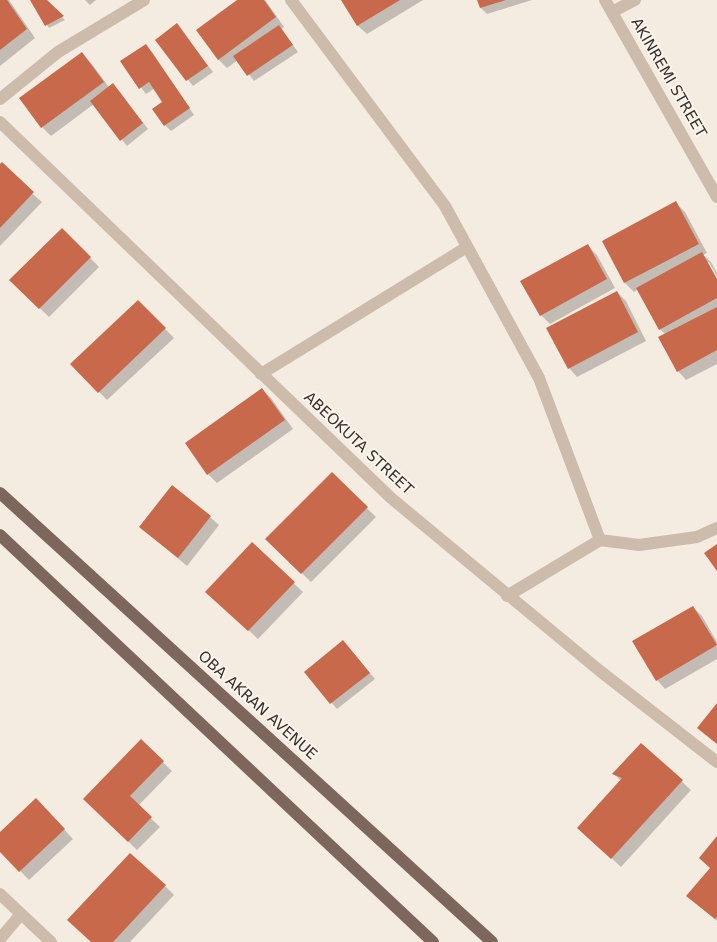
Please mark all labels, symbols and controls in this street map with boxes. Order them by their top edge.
street label: AKINREMI STREET [626,15,710,141]
street label: ABEOKUTA STREET [300,389,416,499]
street label: OBA AKRAN AVENUE [194,648,320,764]

